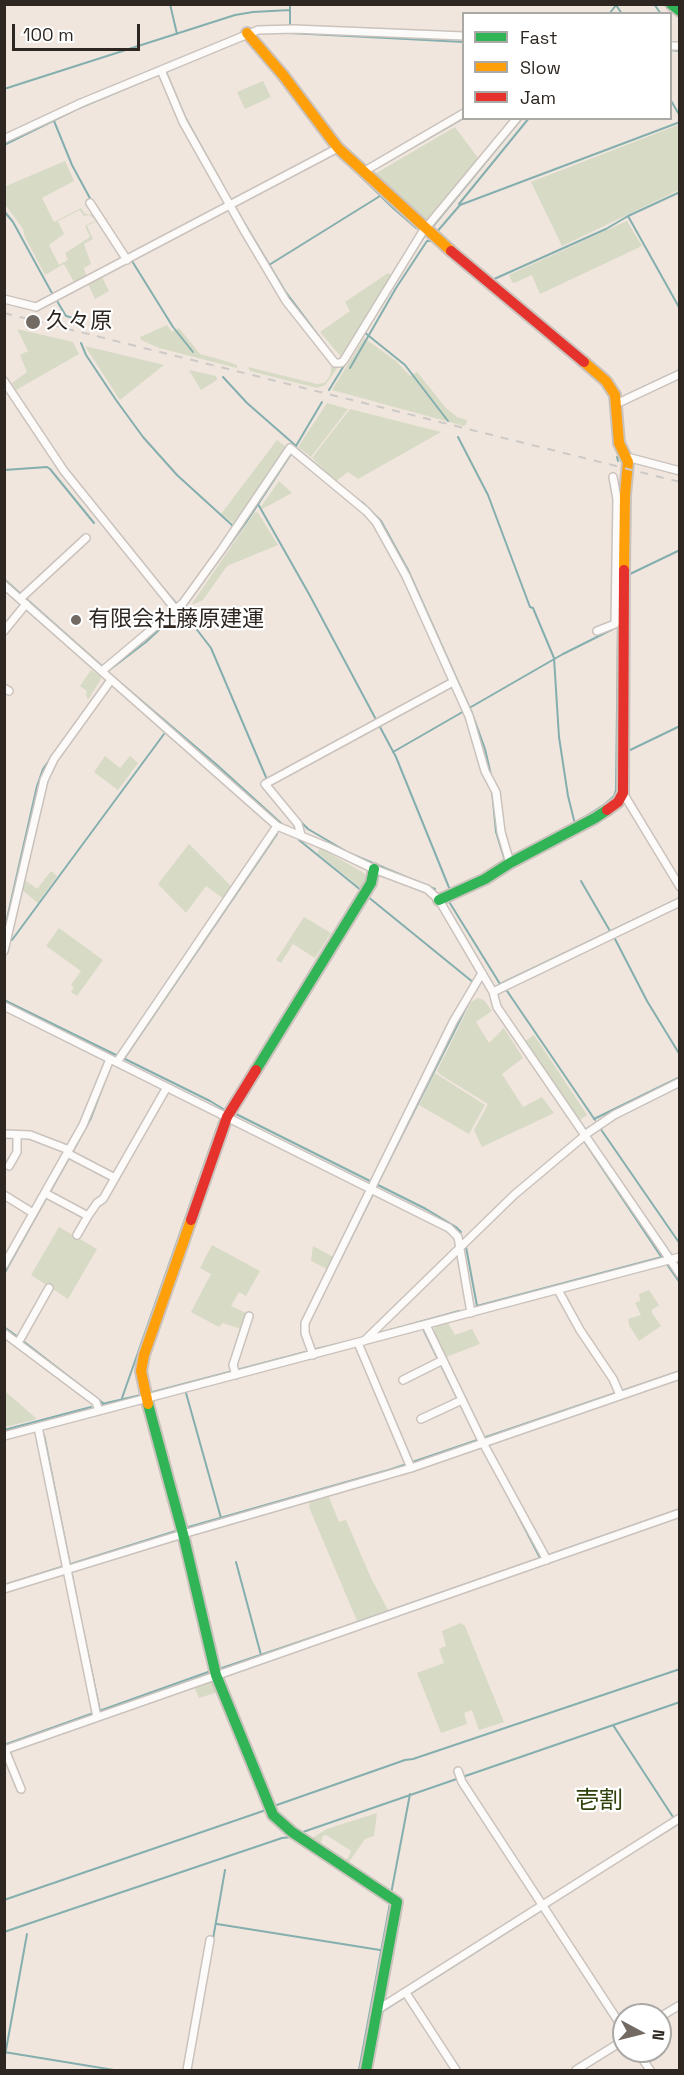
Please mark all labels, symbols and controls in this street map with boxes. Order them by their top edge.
scale bar [15,12,142,50]
legend [462,12,672,120]
text: 100 m [23,23,74,46]
text: Fast [520,26,557,49]
text: Slow [520,56,561,79]
text: Jam [520,86,556,109]
place label: 久々原 [46,309,112,335]
marker: 久々原 [24,313,42,331]
place label: 有限会社藤原建運 [88,607,264,633]
marker: 有限会社藤原建運 [69,613,83,627]
district label: 壱割 [575,1787,623,1815]
north arrow [612,2003,672,2063]
text: N [647,2028,669,2042]

